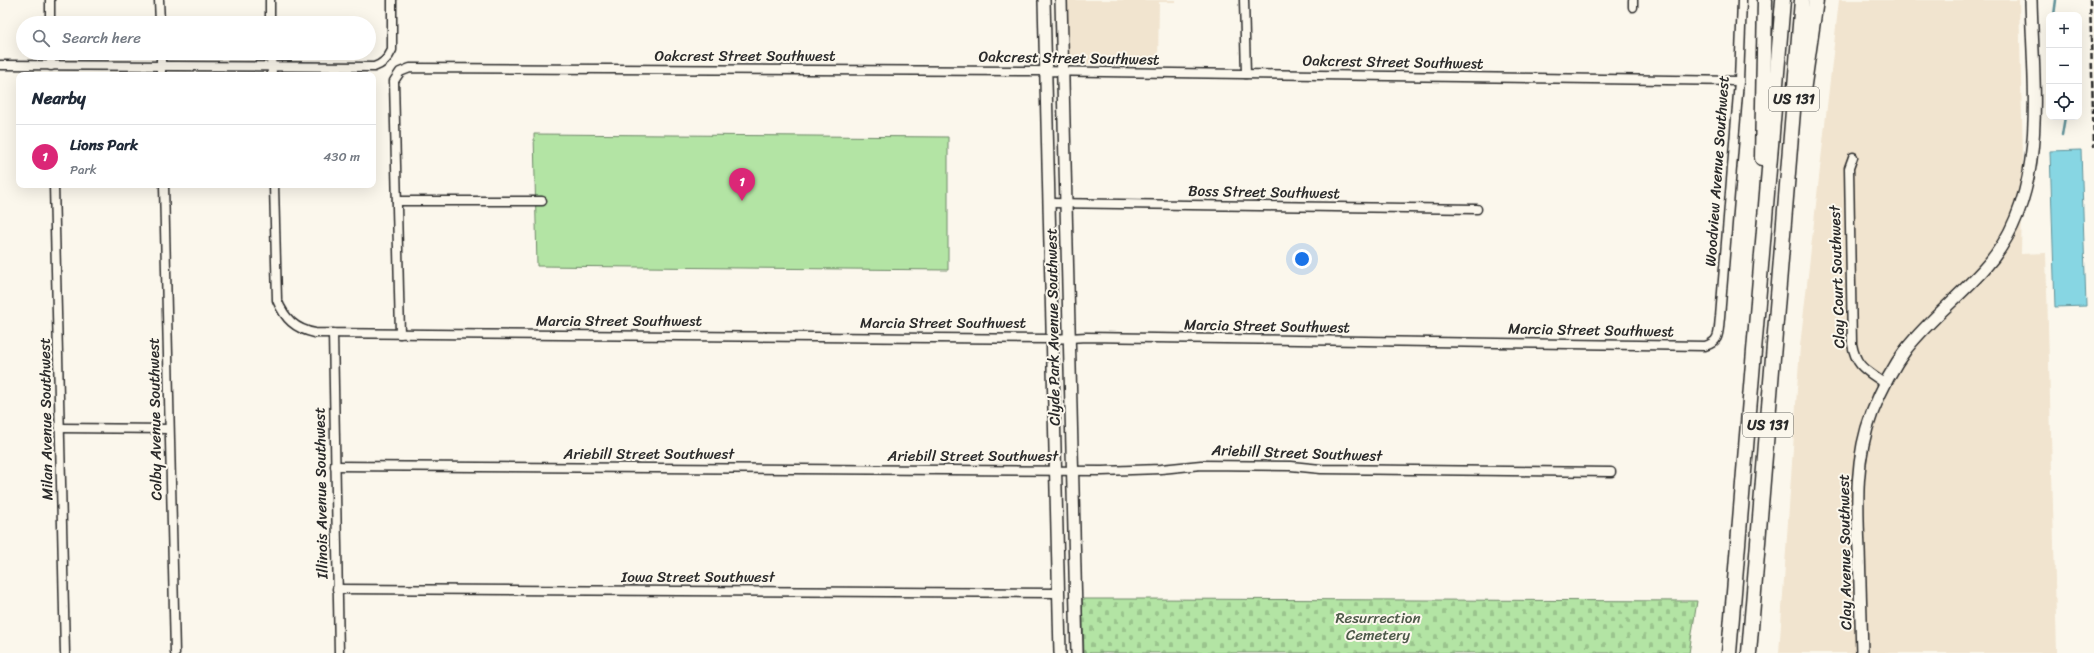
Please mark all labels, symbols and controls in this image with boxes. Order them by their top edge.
map controls [2046,12,2082,120]
button: + [2046,12,2082,48]
search box [16,16,376,60]
text: Search here [62,25,141,51]
icon: search [30,27,52,49]
street label: Oakcrest Street Southwest [655,43,836,69]
street label: Oakcrest Street Southwest [978,43,1160,73]
street label: Oakcrest Street Southwest [1302,47,1484,77]
button: − [2046,48,2082,84]
street label: Woodview Avenue Southwest [1697,74,1737,267]
text: Nearby [32,83,86,113]
button: locate [2046,84,2082,120]
road number: US 131 [1769,87,1819,111]
text: Lions Park [70,132,138,158]
text: 1 [42,145,48,168]
text: 430 m [323,145,360,168]
text: Park [70,158,97,181]
pin: 1 [729,168,755,201]
street label: Boss Street Southwest [1188,178,1341,206]
street label: Clay Court Southwest [1821,204,1852,349]
street label: Clyde Park Avenue Southwest [1038,227,1068,426]
your location [1292,249,1312,269]
street label: Marcia Street Southwest [536,308,702,334]
street label: Marcia Street Southwest [860,310,1026,336]
street label: Marcia Street Southwest [1184,312,1351,340]
street label: Marcia Street Southwest [1508,316,1675,344]
street label: Milan Avenue Southwest [32,337,60,501]
street label: Colby Avenue Southwest [141,337,169,501]
street label: Illinois Avenue Southwest [306,406,336,580]
road number: US 131 [1743,413,1793,437]
street label: Ariebill Street Southwest [1210,437,1384,469]
street label: Ariebill Street Southwest [563,441,735,467]
street label: Ariebill Street Southwest [887,443,1059,469]
street label: Clay Avenue Southwest [1831,473,1859,630]
street label: Iowa Street Southwest [620,564,776,590]
park label: Resurrection Cemetery [1335,605,1421,648]

